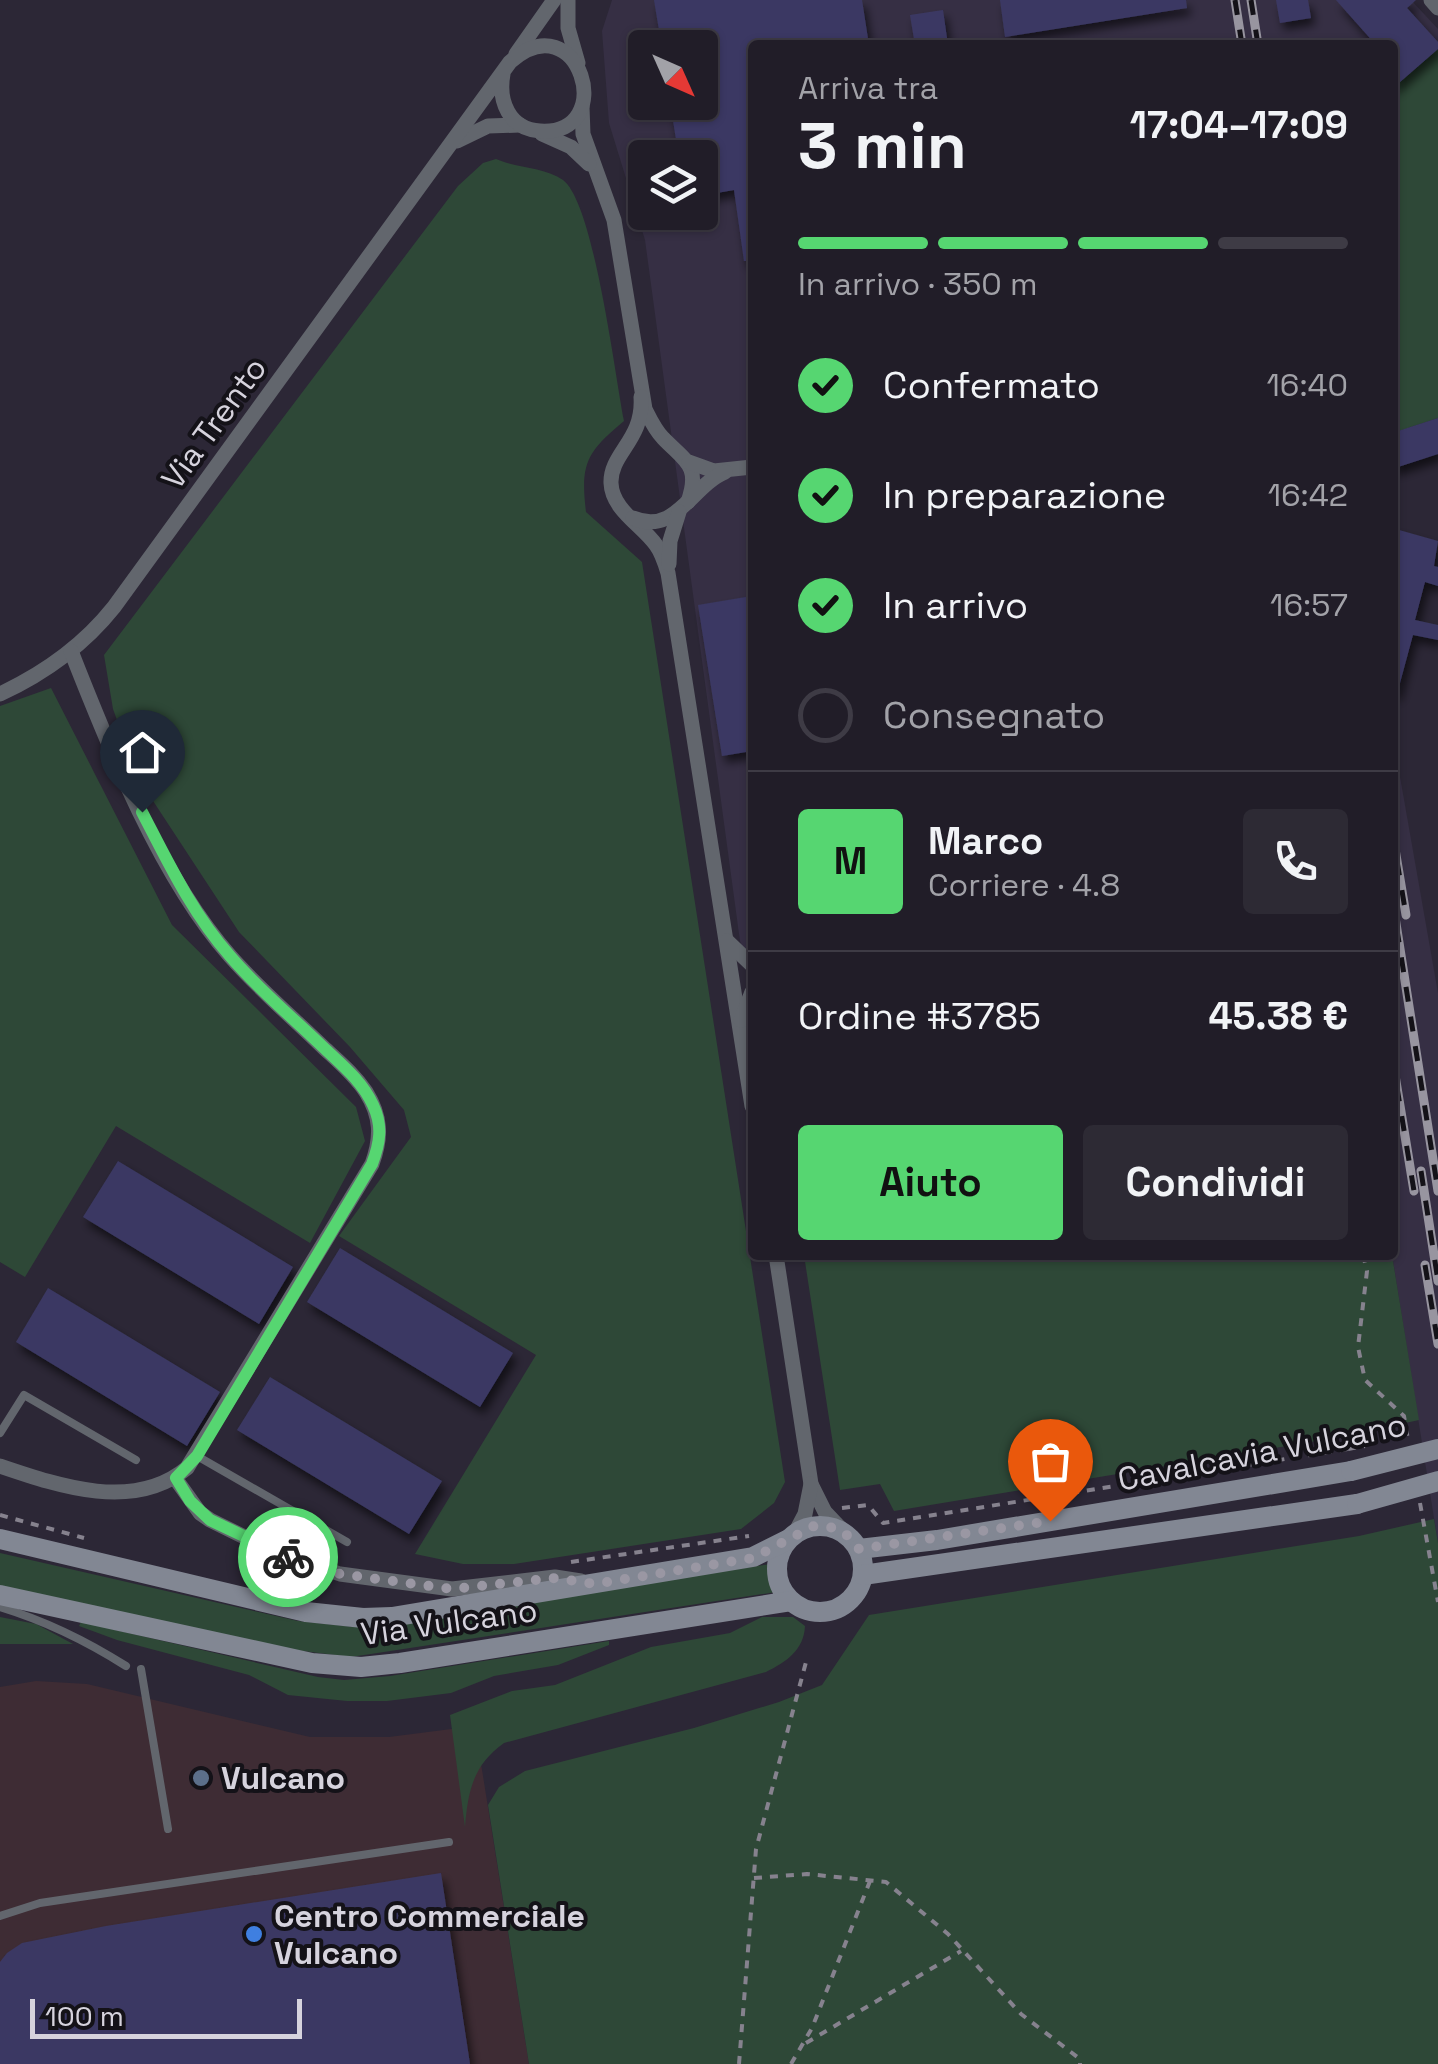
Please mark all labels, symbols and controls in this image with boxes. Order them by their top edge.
north arrow [628,30,718,120]
map controls [628,30,718,230]
text: Arriva tra [798,68,938,108]
text: 17:04–17:09 [1130,101,1348,149]
text: 3 min [798,104,967,187]
button: layers [628,140,718,230]
text: In arrivo · 350 m [798,264,1038,304]
street label: Via Trento [153,349,275,497]
icon: check [798,358,853,413]
text: Confermato [883,361,1100,409]
text: 16:40 [1266,365,1348,405]
icon: check [798,468,853,523]
text: In preparazione [883,471,1166,519]
text: 16:42 [1268,475,1348,515]
icon: check [798,578,853,633]
text: In arrivo [883,581,1028,629]
text: 16:57 [1270,585,1348,625]
text: Consegnato [883,691,1105,739]
pin [100,710,185,813]
icon: home [115,725,170,780]
button: phone [1243,809,1348,914]
text: Marco [928,817,1043,865]
text: M [834,837,867,885]
text: Corriere · 4.8 [928,865,1120,905]
text: Ordine #3785 [798,992,1041,1040]
text: 45.38 € [1208,992,1348,1040]
button: Aiuto [798,1125,1063,1240]
button: Condividi [1083,1125,1348,1240]
street label: Cavalcavia Vulcano [1114,1404,1410,1500]
pin [1008,1419,1093,1522]
icon: bag [1023,1434,1078,1489]
courier [238,1507,338,1607]
icon: bike [261,1530,316,1585]
street label: Via Vulcano [358,1590,540,1654]
place label: Vulcano [221,1758,345,1798]
marker: Vulcano [190,1767,212,1789]
place label: Centro Commerciale Vulcano [274,1896,585,1973]
marker: Centro Commerciale Vulcano [243,1923,265,1945]
scale bar [30,1994,302,2038]
text: 100 m [45,1998,124,2034]

